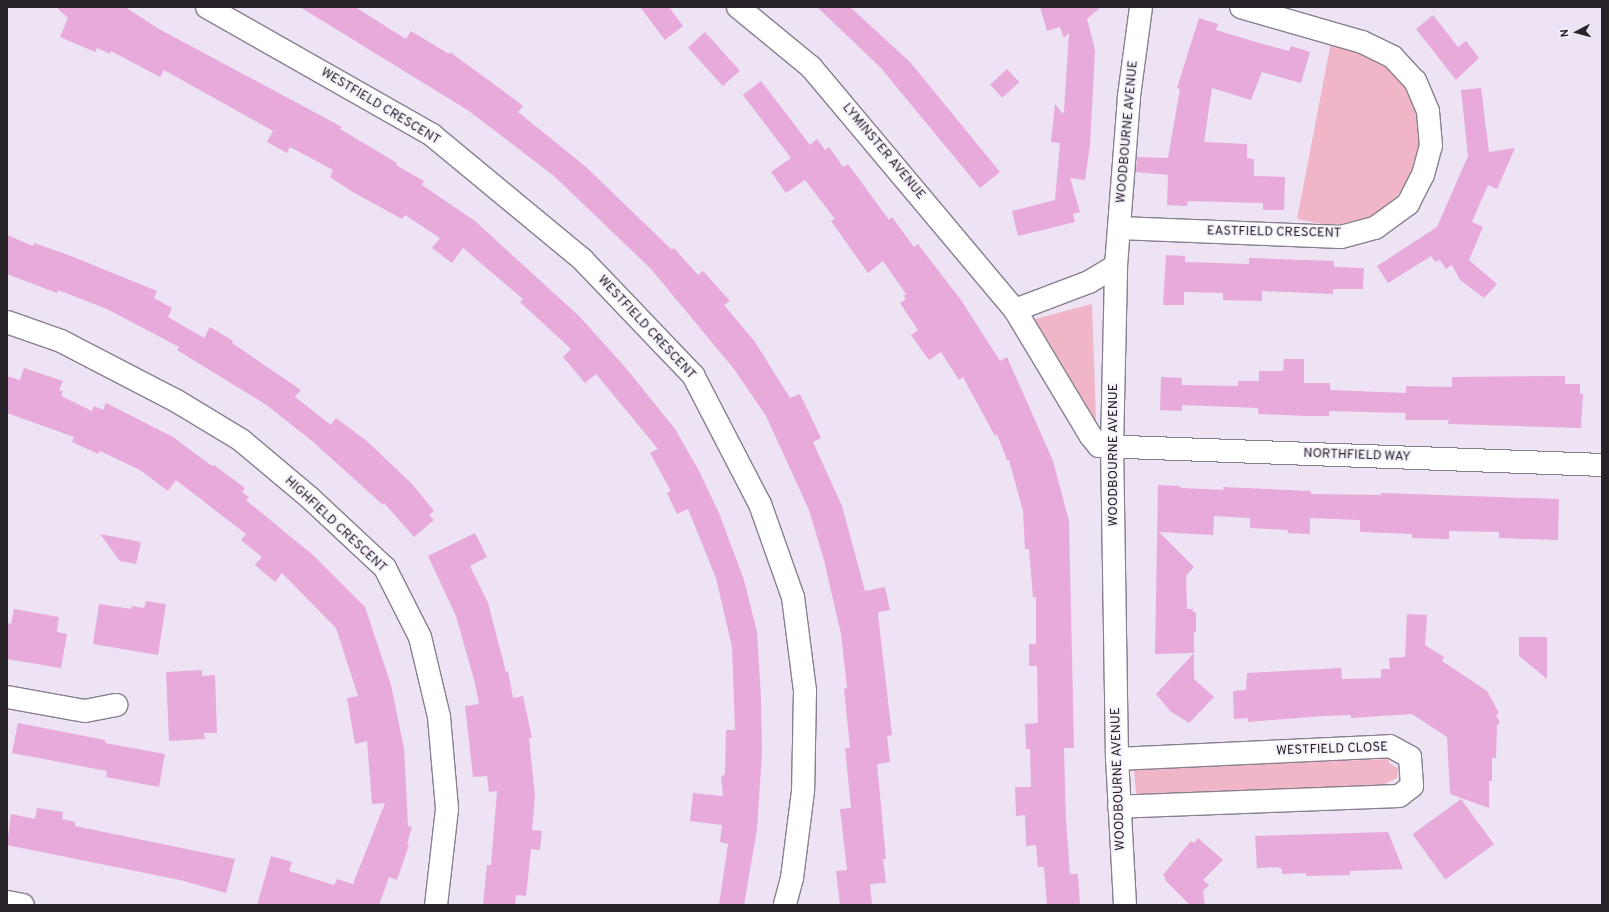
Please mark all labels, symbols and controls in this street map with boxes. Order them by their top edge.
north arrow [1557,12,1597,52]
text: N [1558,29,1572,38]
street label: WOODBOURNE AVENUE [1114,60,1142,204]
street label: WESTFIELD CRESCENT [318,65,442,149]
street label: LYMINSTER AVENUE [838,100,928,204]
street label: EASTFIELD CRESCENT [1207,224,1341,242]
street label: WESTFIELD CRESCENT [594,273,698,383]
street label: WOODBOURNE AVENUE [1106,383,1122,527]
street label: NORTHFIELD WAY [1303,446,1411,466]
street label: HIGHFIELD CRESCENT [281,474,389,576]
street label: WOODBOURNE AVENUE [1109,707,1129,851]
street label: WESTFIELD CLOSE [1276,740,1388,760]

